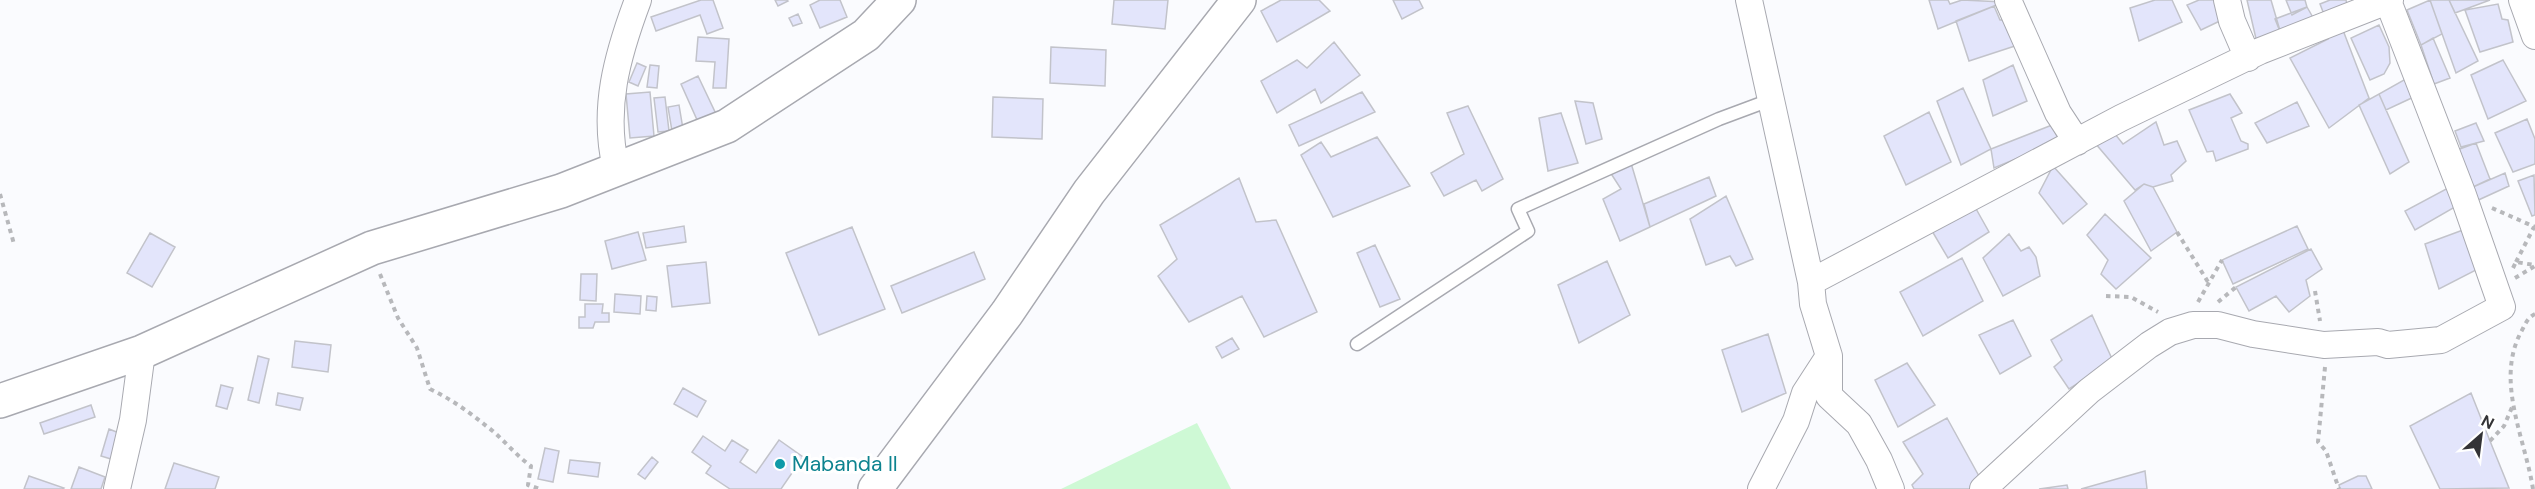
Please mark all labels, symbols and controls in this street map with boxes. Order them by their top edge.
north arrow [2451,405,2511,465]
text: N [2478,410,2498,434]
place label: Mabanda II [792,450,898,478]
marker: Mabanda II [773,457,787,471]

